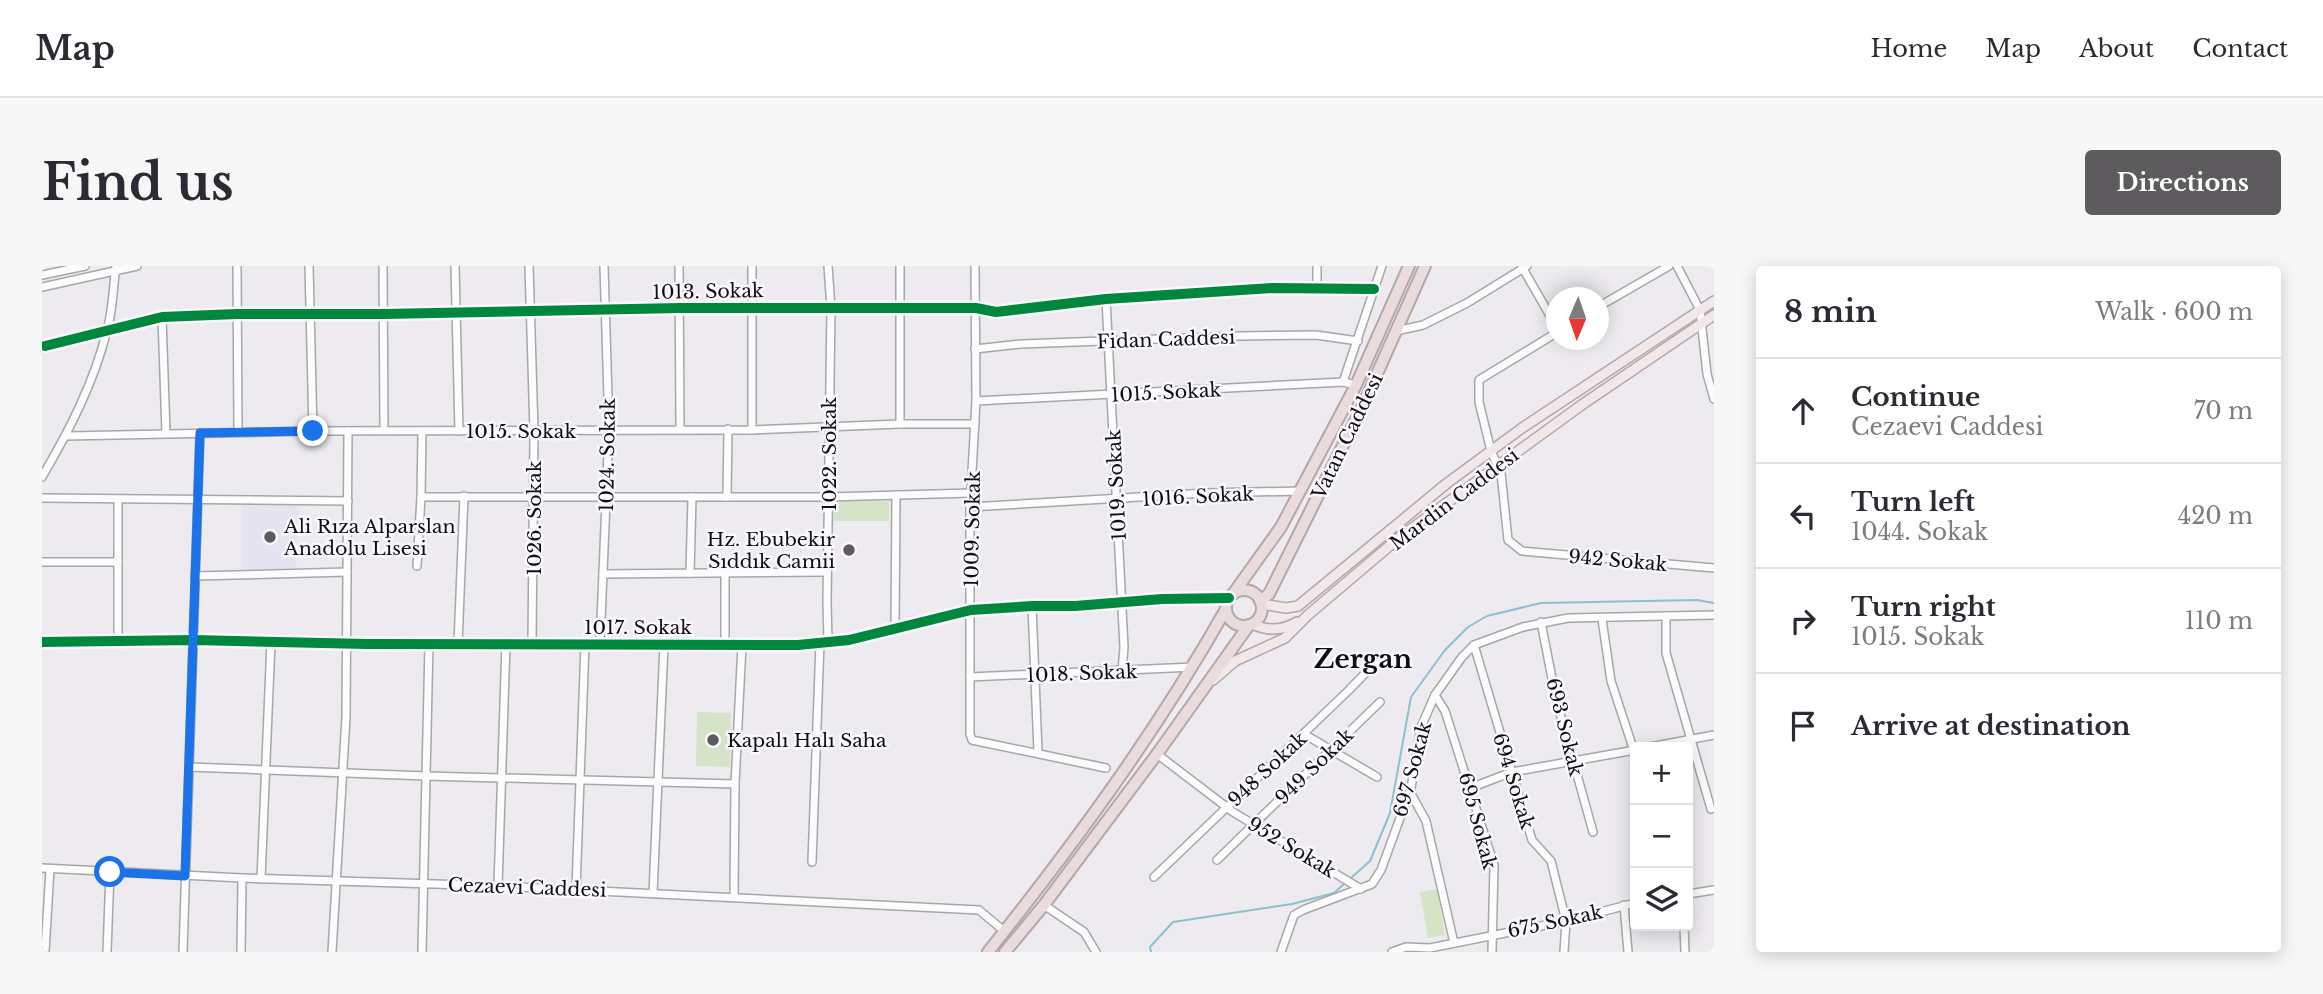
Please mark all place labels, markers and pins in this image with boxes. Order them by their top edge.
place label: Ali Rıza Alparslan Anadolu Lisesi [283,515,456,560]
place label: Hz. Ebubekir Sıddık Camii [707,528,836,573]
marker: Ali Rıza Alparslan Anadolu Lisesi [262,529,278,545]
marker: Hz. Ebubekir Sıddık Camii [841,542,857,558]
place label: Kapalı Halı Saha [727,729,887,752]
marker: Kapalı Halı Saha [705,732,721,748]

